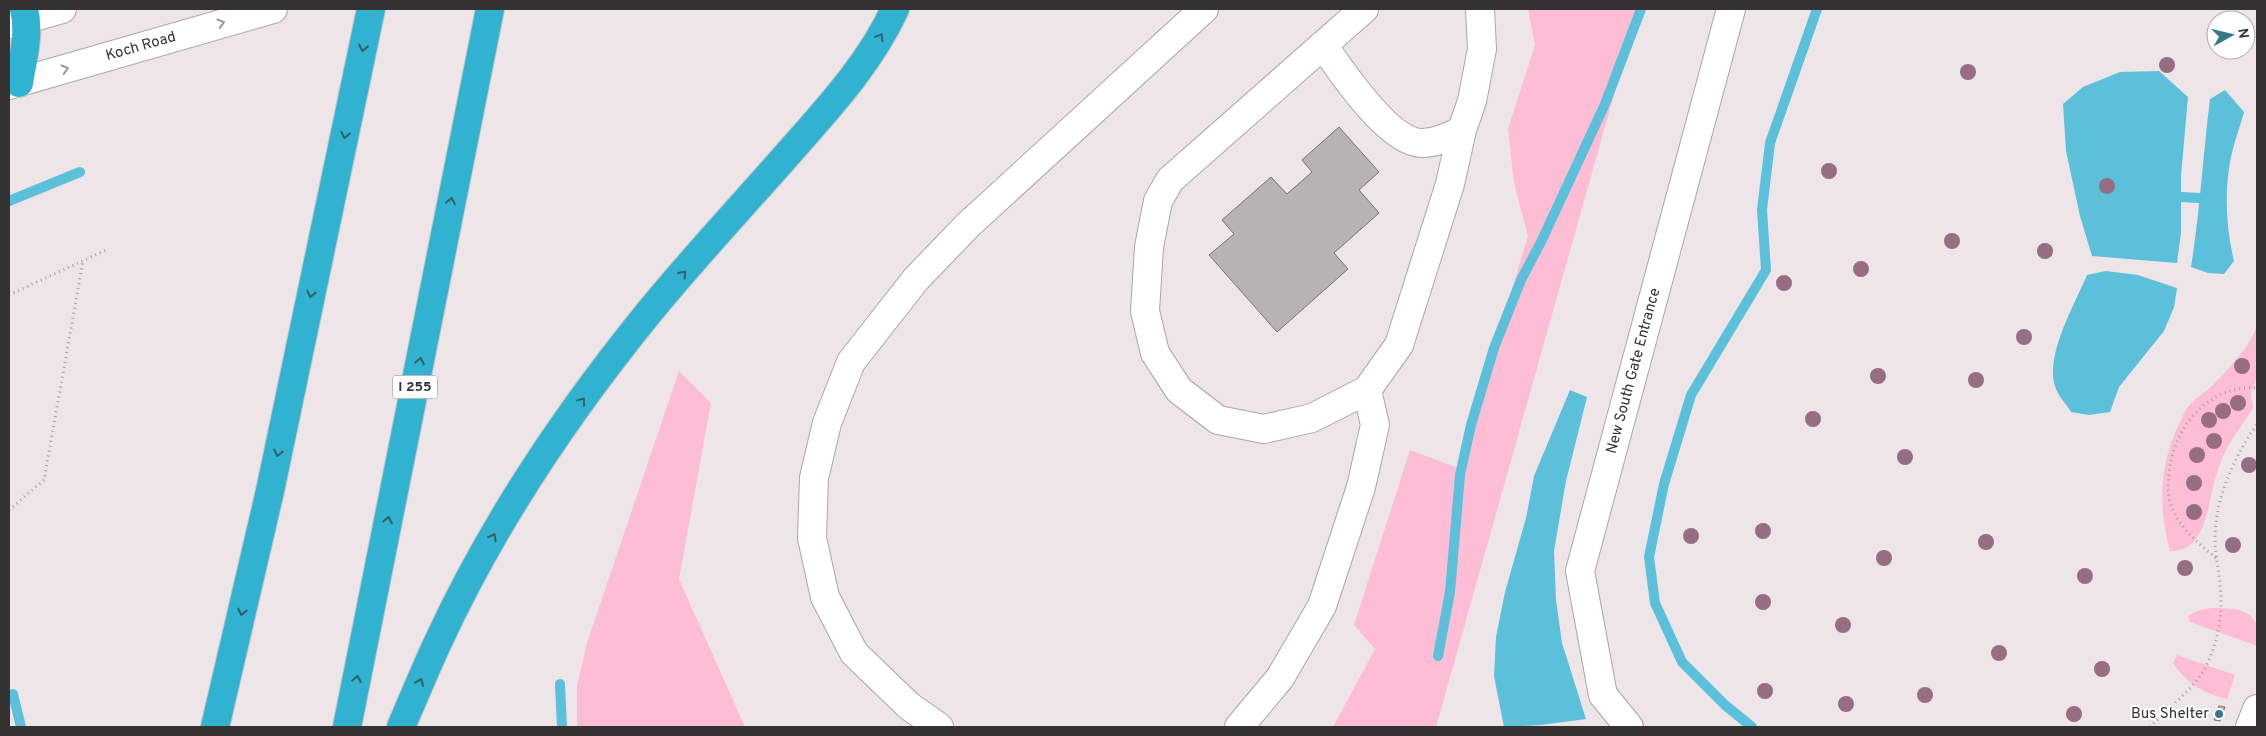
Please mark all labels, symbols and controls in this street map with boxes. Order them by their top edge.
north arrow [2206,10,2256,60]
one-way arrow [217,19,225,29]
text: N [2233,27,2252,40]
street label: Koch Road [104,28,178,66]
one-way arrow [874,33,884,42]
one-way arrow [358,44,369,53]
one-way arrow [61,64,70,75]
one-way arrow [340,131,351,140]
one-way arrow [446,197,456,206]
one-way arrow [677,271,686,280]
street label: New South Gate Entrance [1603,286,1665,456]
one-way arrow [306,290,317,299]
one-way arrow [414,356,425,365]
road number: I 255 [392,376,438,398]
one-way arrow [576,398,584,407]
one-way arrow [273,449,283,458]
one-way arrow [383,516,393,524]
one-way arrow [487,534,497,543]
one-way arrow [237,607,248,616]
one-way arrow [351,675,361,684]
one-way arrow [414,678,425,687]
place label: Bus Shelter [2131,705,2209,724]
marker: Bus Shelter [2213,708,2225,720]

